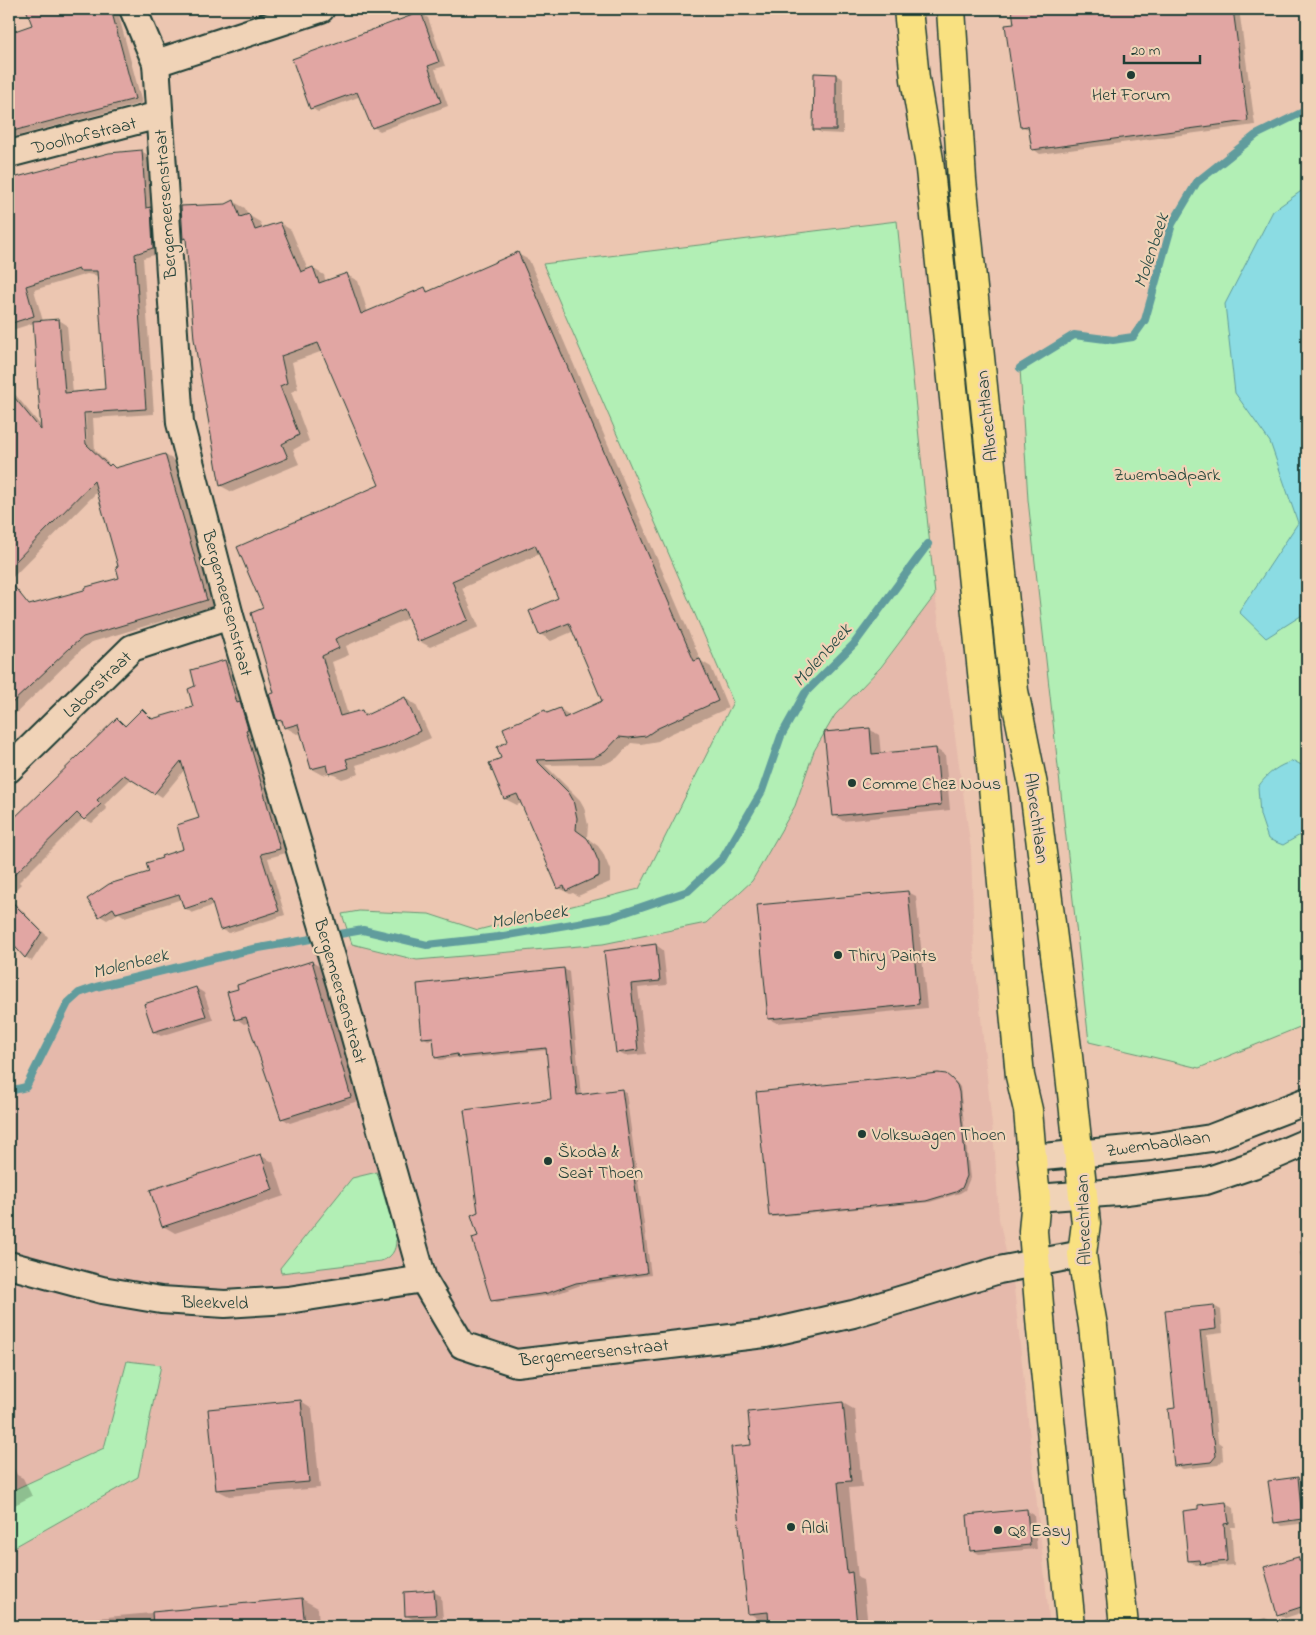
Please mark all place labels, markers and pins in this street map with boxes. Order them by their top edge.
marker: Het Forum [1125,69,1137,81]
place label: Het Forum [1092,83,1170,109]
place label: Comme Chez Nous [862,772,1001,798]
marker: Comme Chez Nous [846,777,858,789]
place label: Thiry Paints [848,944,937,970]
marker: Thiry Paints [832,949,844,961]
place label: Volkswagen Thoen [871,1123,1006,1150]
marker: Volkswagen Thoen [856,1128,868,1140]
place label: Škoda & Seat Thoen [558,1140,643,1187]
marker: Škoda & Seat Thoen [542,1155,554,1167]
place label: Aldi [801,1516,828,1542]
place label: Q8 Easy [1008,1519,1071,1545]
marker: Aldi [785,1521,797,1533]
marker: Q8 Easy [992,1524,1004,1536]

